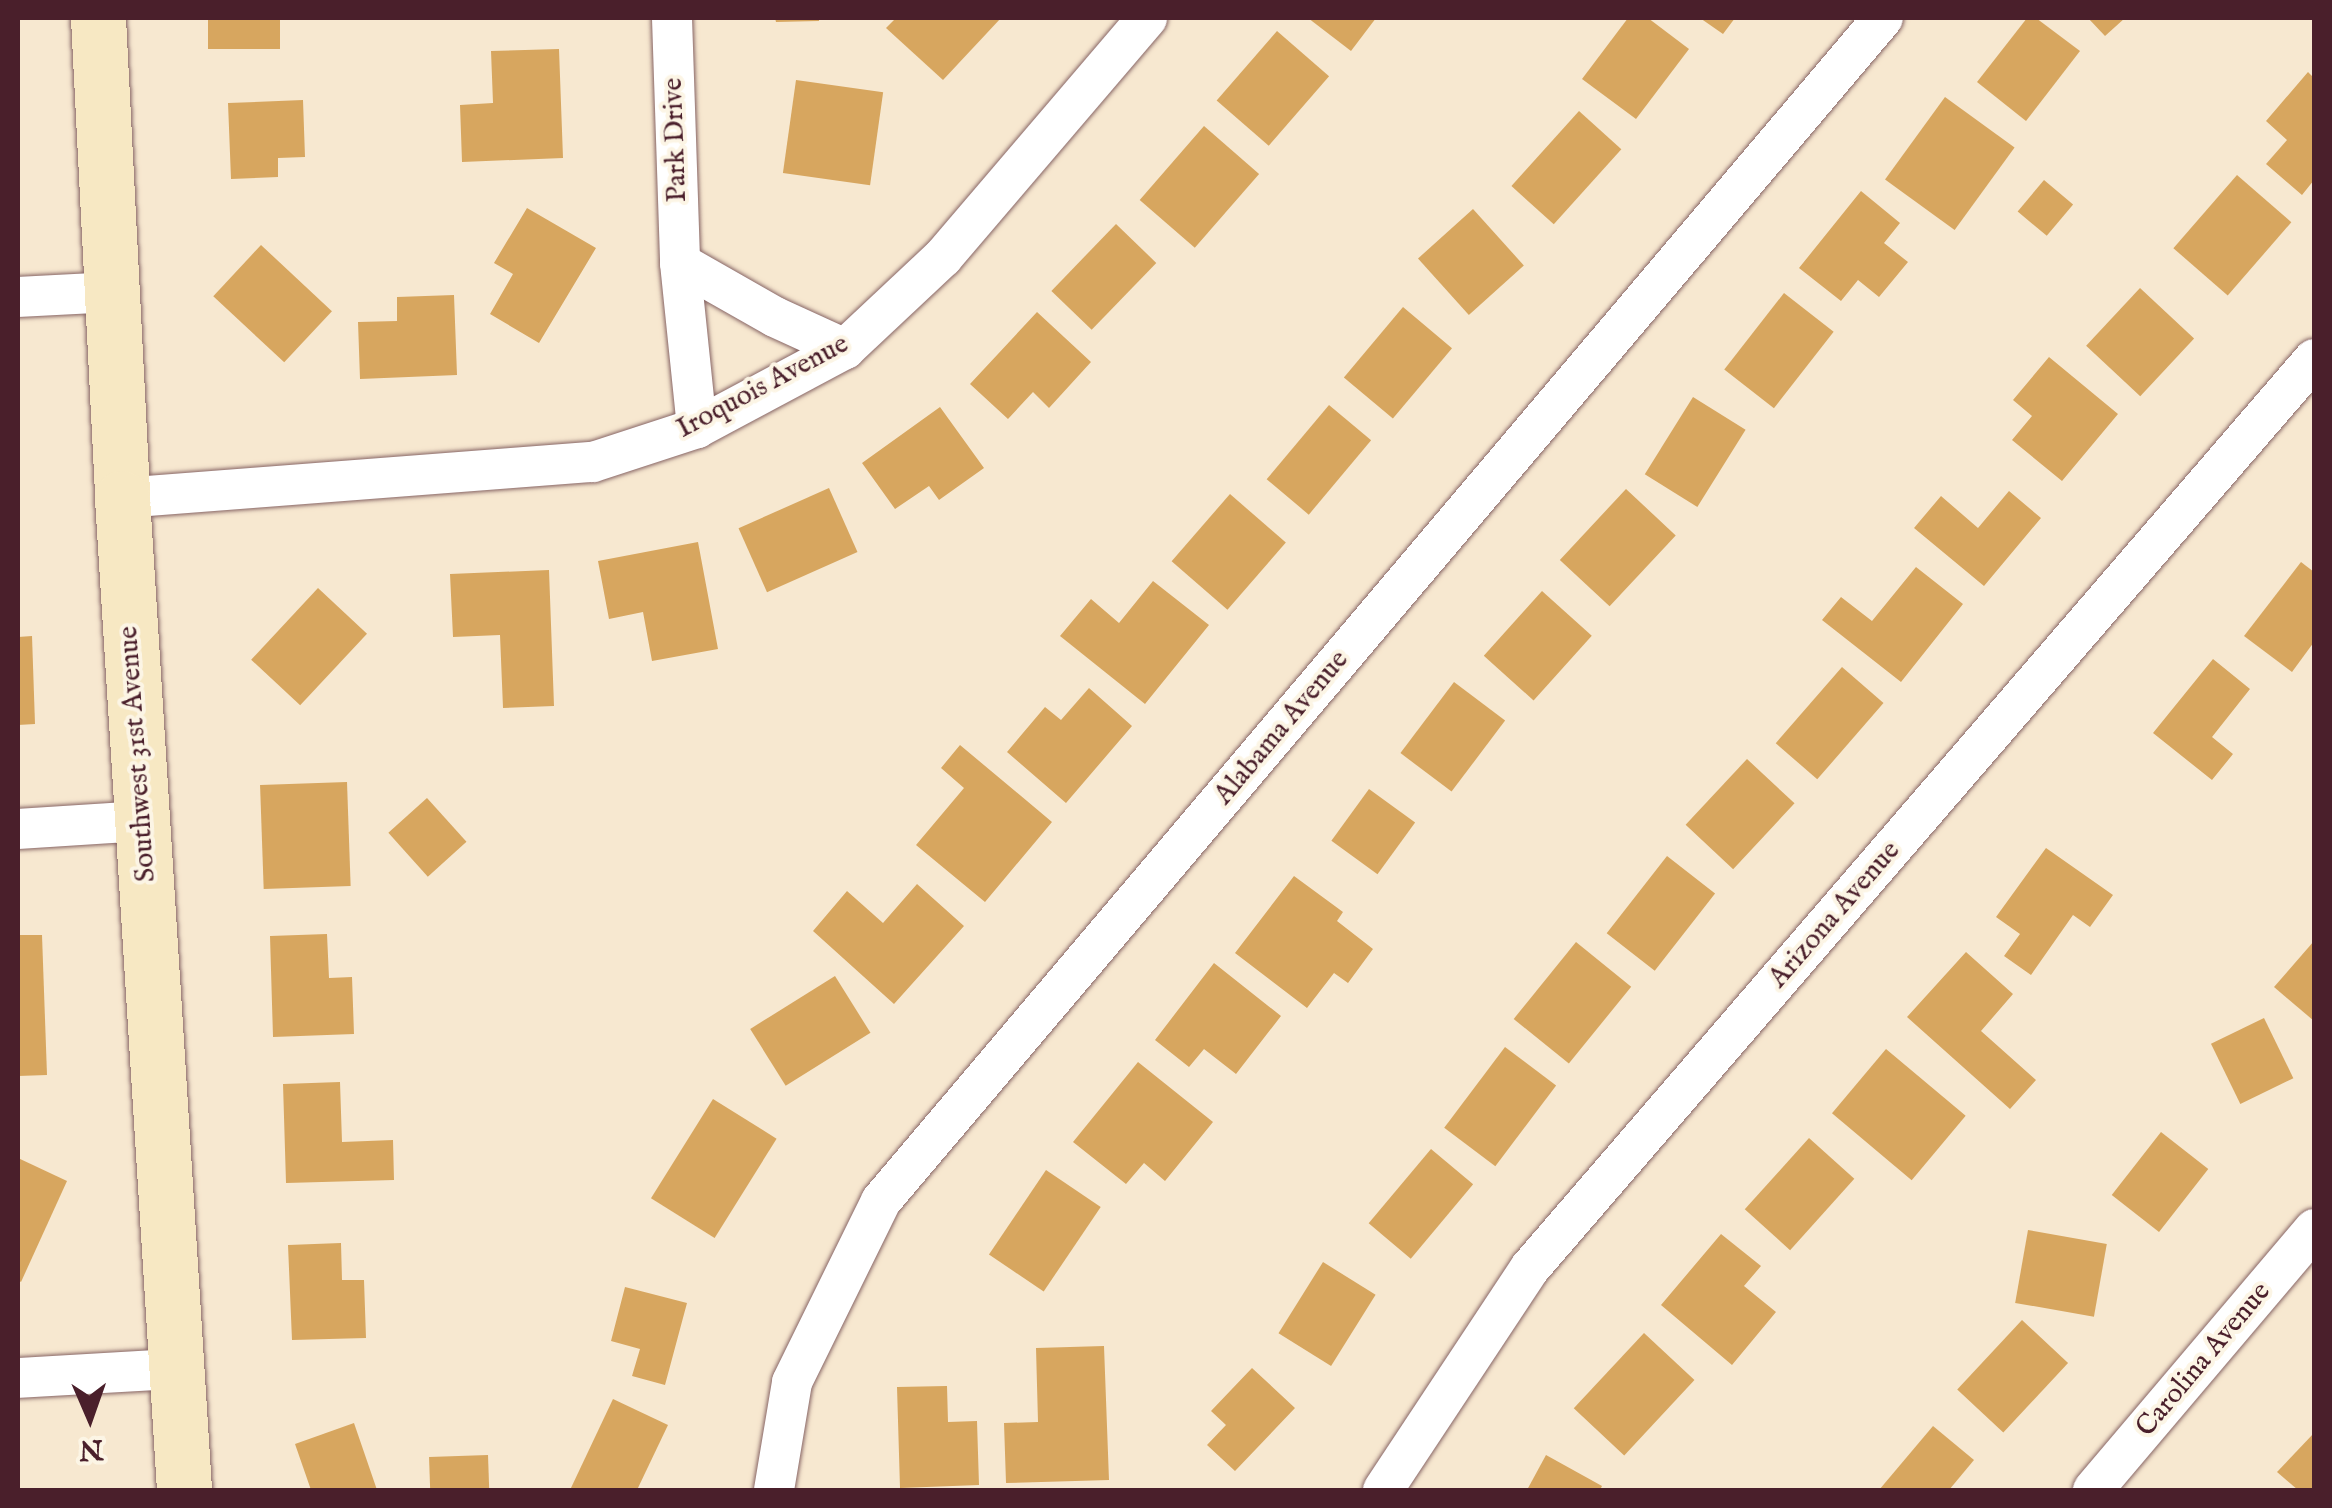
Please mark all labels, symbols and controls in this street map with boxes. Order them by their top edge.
street label: Park Drive [657,77,695,203]
street label: Iroquois Avenue [671,328,855,446]
street label: Southwest 31st Avenue [112,625,164,883]
street label: Alabama Avenue [1208,644,1356,812]
street label: Arizona Avenue [1762,835,1908,995]
street label: Carolina Avenue [2130,1276,2278,1444]
north arrow [40,1368,140,1468]
text: N [78,1431,104,1466]

